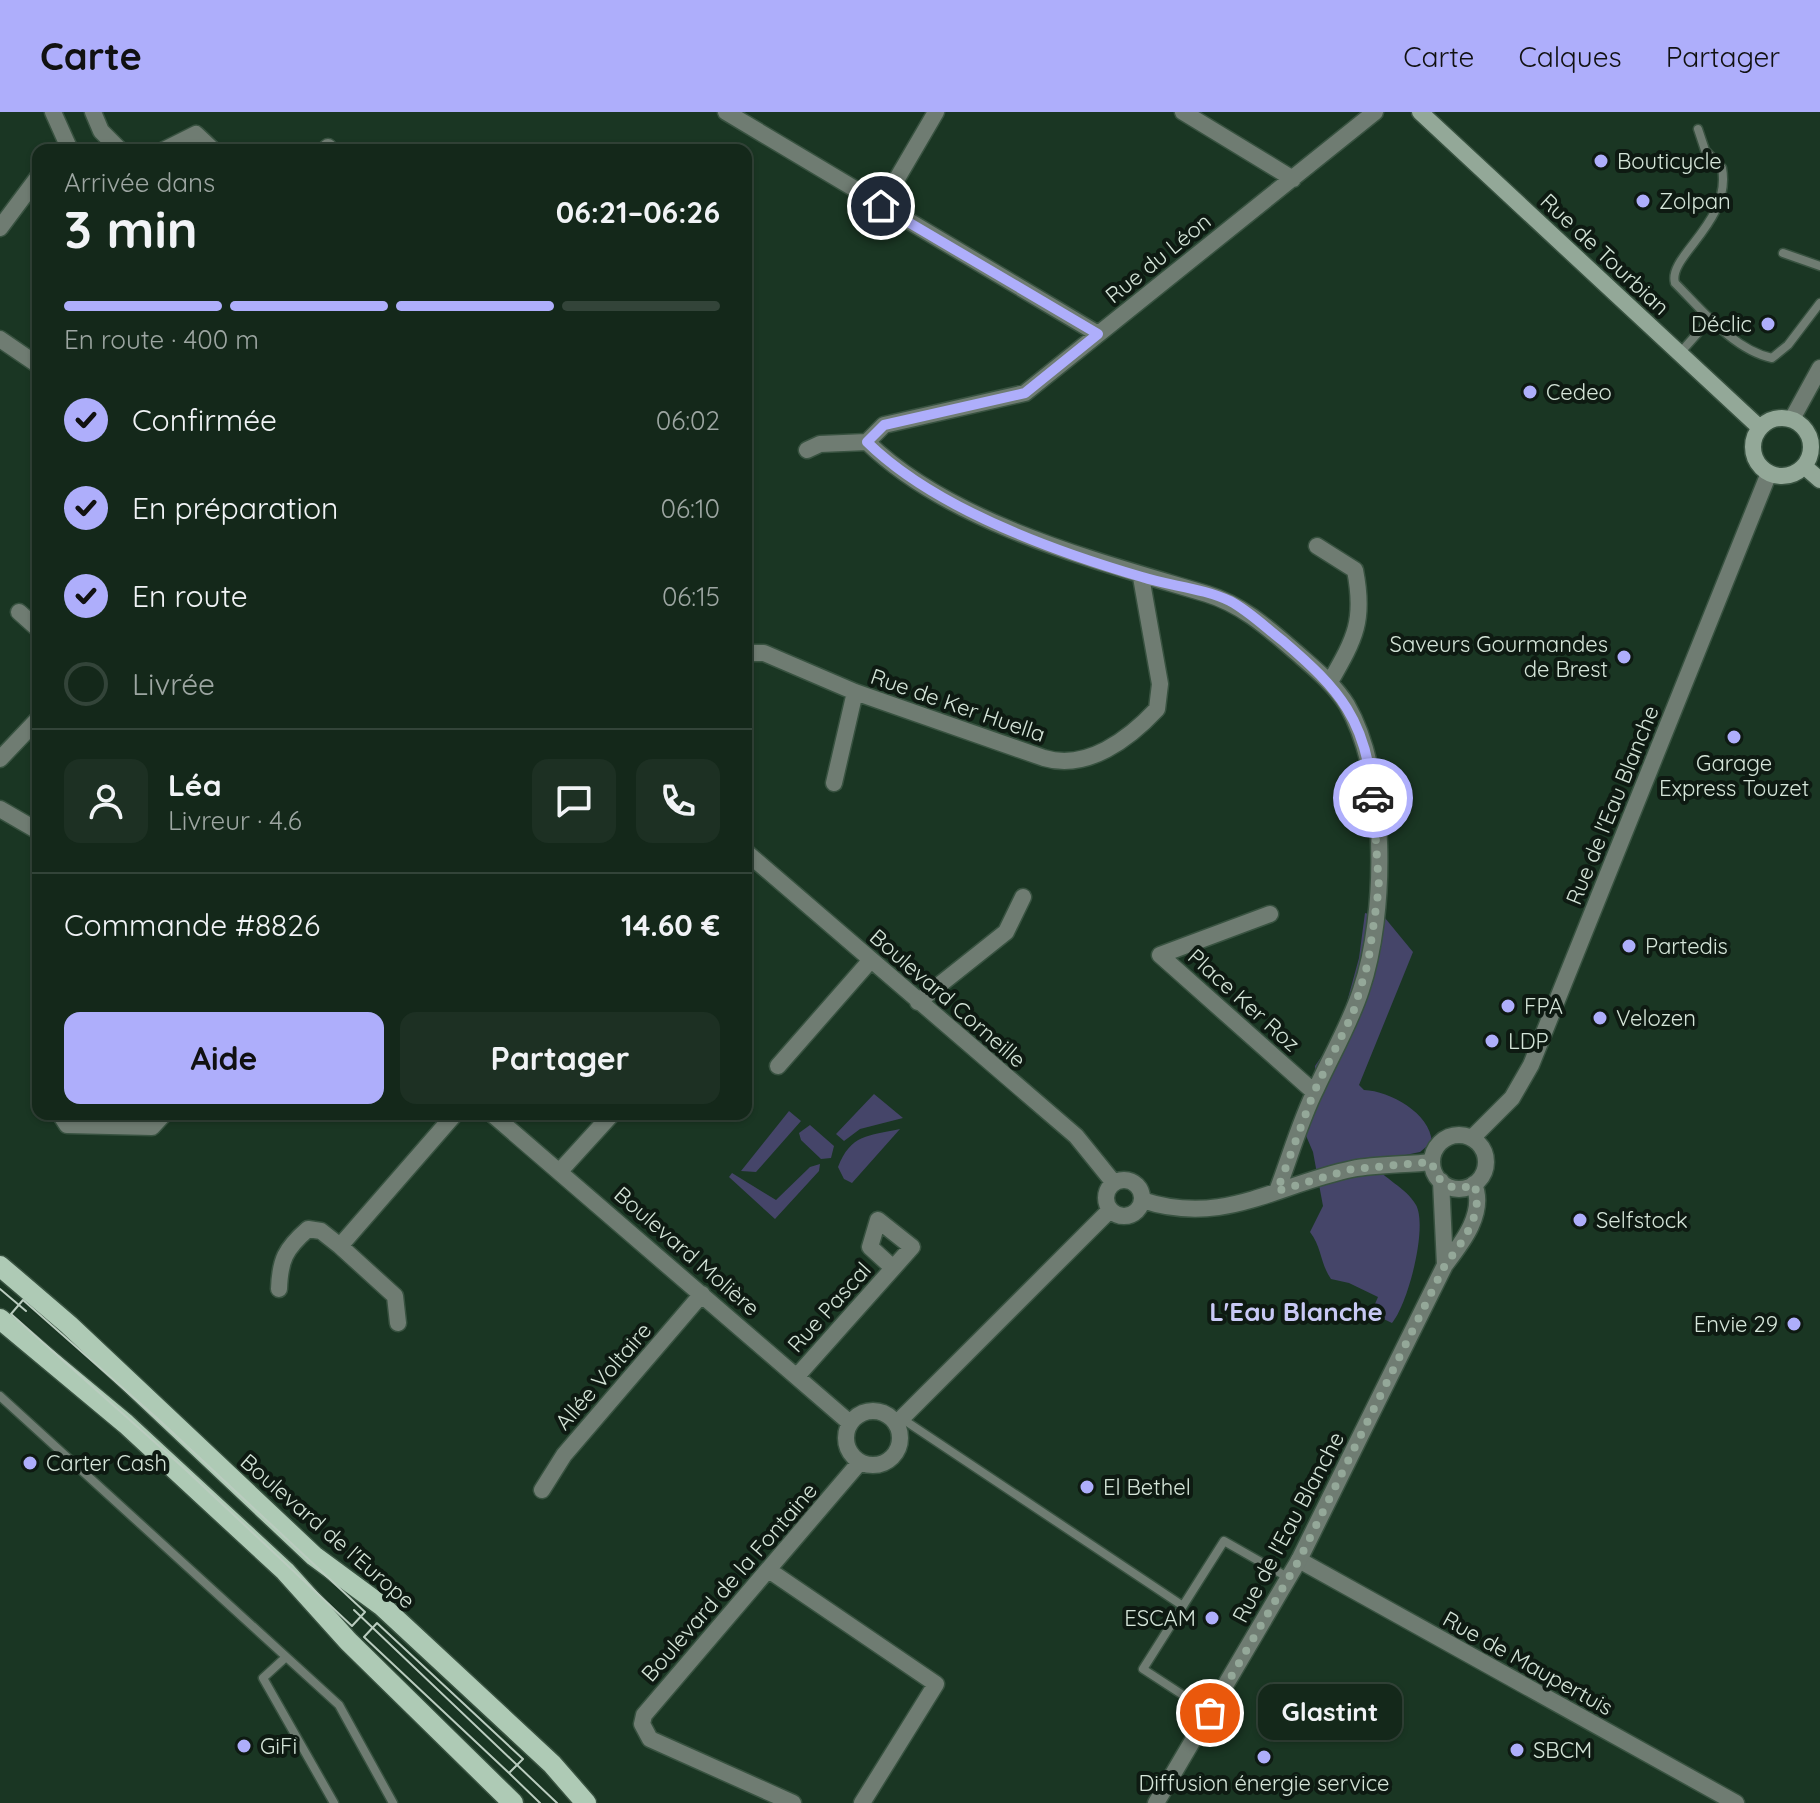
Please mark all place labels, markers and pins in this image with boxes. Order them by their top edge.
place label: Bouticycle [1617,147,1722,175]
marker: Bouticycle [1592,152,1610,170]
pin [847,172,915,240]
place label: Zolpan [1659,187,1731,215]
marker: Zolpan [1634,192,1652,210]
place label: Déclic [1691,310,1752,338]
marker: Déclic [1759,315,1777,333]
place label: Cedeo [1546,378,1612,406]
marker: Cedeo [1521,383,1539,401]
place label: Saveurs Gourmandes de Brest [1390,630,1608,683]
marker: Saveurs Gourmandes de Brest [1615,648,1633,666]
marker: Garage Express Touzet [1725,728,1743,746]
place label: Garage Express Touzet [1659,749,1809,802]
place label: Partedis [1645,932,1728,960]
marker: Partedis [1620,937,1638,955]
place label: FPA [1524,992,1563,1020]
marker: FPA [1499,997,1517,1015]
place label: Velozen [1616,1004,1696,1032]
marker: Velozen [1591,1009,1609,1027]
place label: LDP [1508,1027,1549,1055]
marker: LDP [1483,1032,1501,1050]
place label: Selfstock [1596,1206,1688,1234]
marker: Selfstock [1571,1211,1589,1229]
place label: Envie 29 [1694,1310,1778,1338]
marker: Envie 29 [1785,1315,1803,1333]
place label: Carter Cash [46,1449,167,1477]
marker: Carter Cash [21,1454,39,1472]
place label: El Bethel [1103,1473,1191,1501]
marker: El Bethel [1078,1478,1096,1496]
place label: ESCAM [1124,1604,1196,1632]
marker: ESCAM [1203,1609,1221,1627]
pin [1176,1679,1244,1747]
callout: Glastint [1258,1685,1402,1741]
place label: GiFi [260,1732,297,1760]
place label: SBCM [1533,1736,1592,1764]
marker: GiFi [235,1737,253,1755]
marker: SBCM [1508,1741,1526,1759]
marker: Diffusion énergie service [1255,1748,1273,1766]
place label: Diffusion énergie service [1139,1769,1390,1797]

